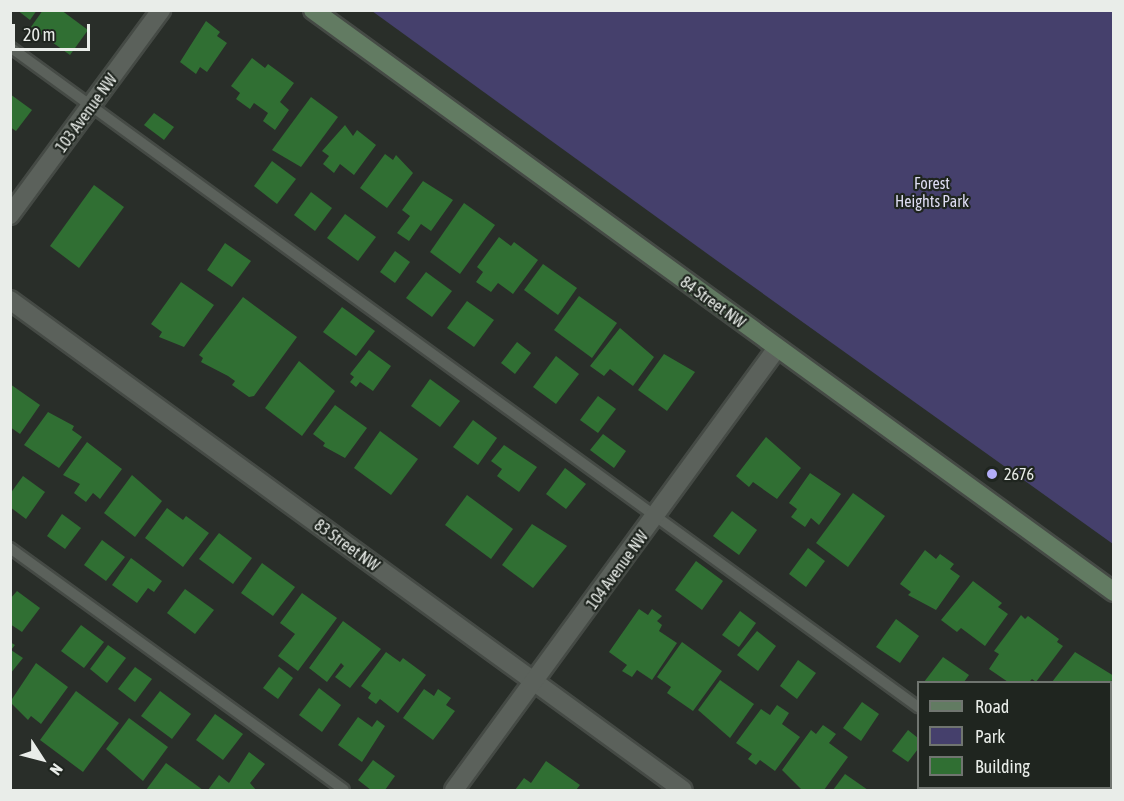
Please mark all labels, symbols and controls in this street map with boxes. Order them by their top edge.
scale bar [15,12,93,50]
text: 20 m [23,24,55,45]
street label: 103 Avenue NW [51,70,121,156]
park label: Forest Heights Park [895,173,969,211]
street label: 84 Street NW [677,272,749,332]
place label: 2676 [1004,464,1034,484]
marker: 2676 [985,467,999,481]
street label: 83 Street NW [311,515,383,575]
street label: 104 Avenue NW [582,527,652,613]
legend [917,681,1112,789]
text: Road [975,696,1009,717]
text: Park [975,726,1005,747]
north arrow [12,729,72,789]
text: Building [975,756,1030,777]
text: N [47,760,67,779]

